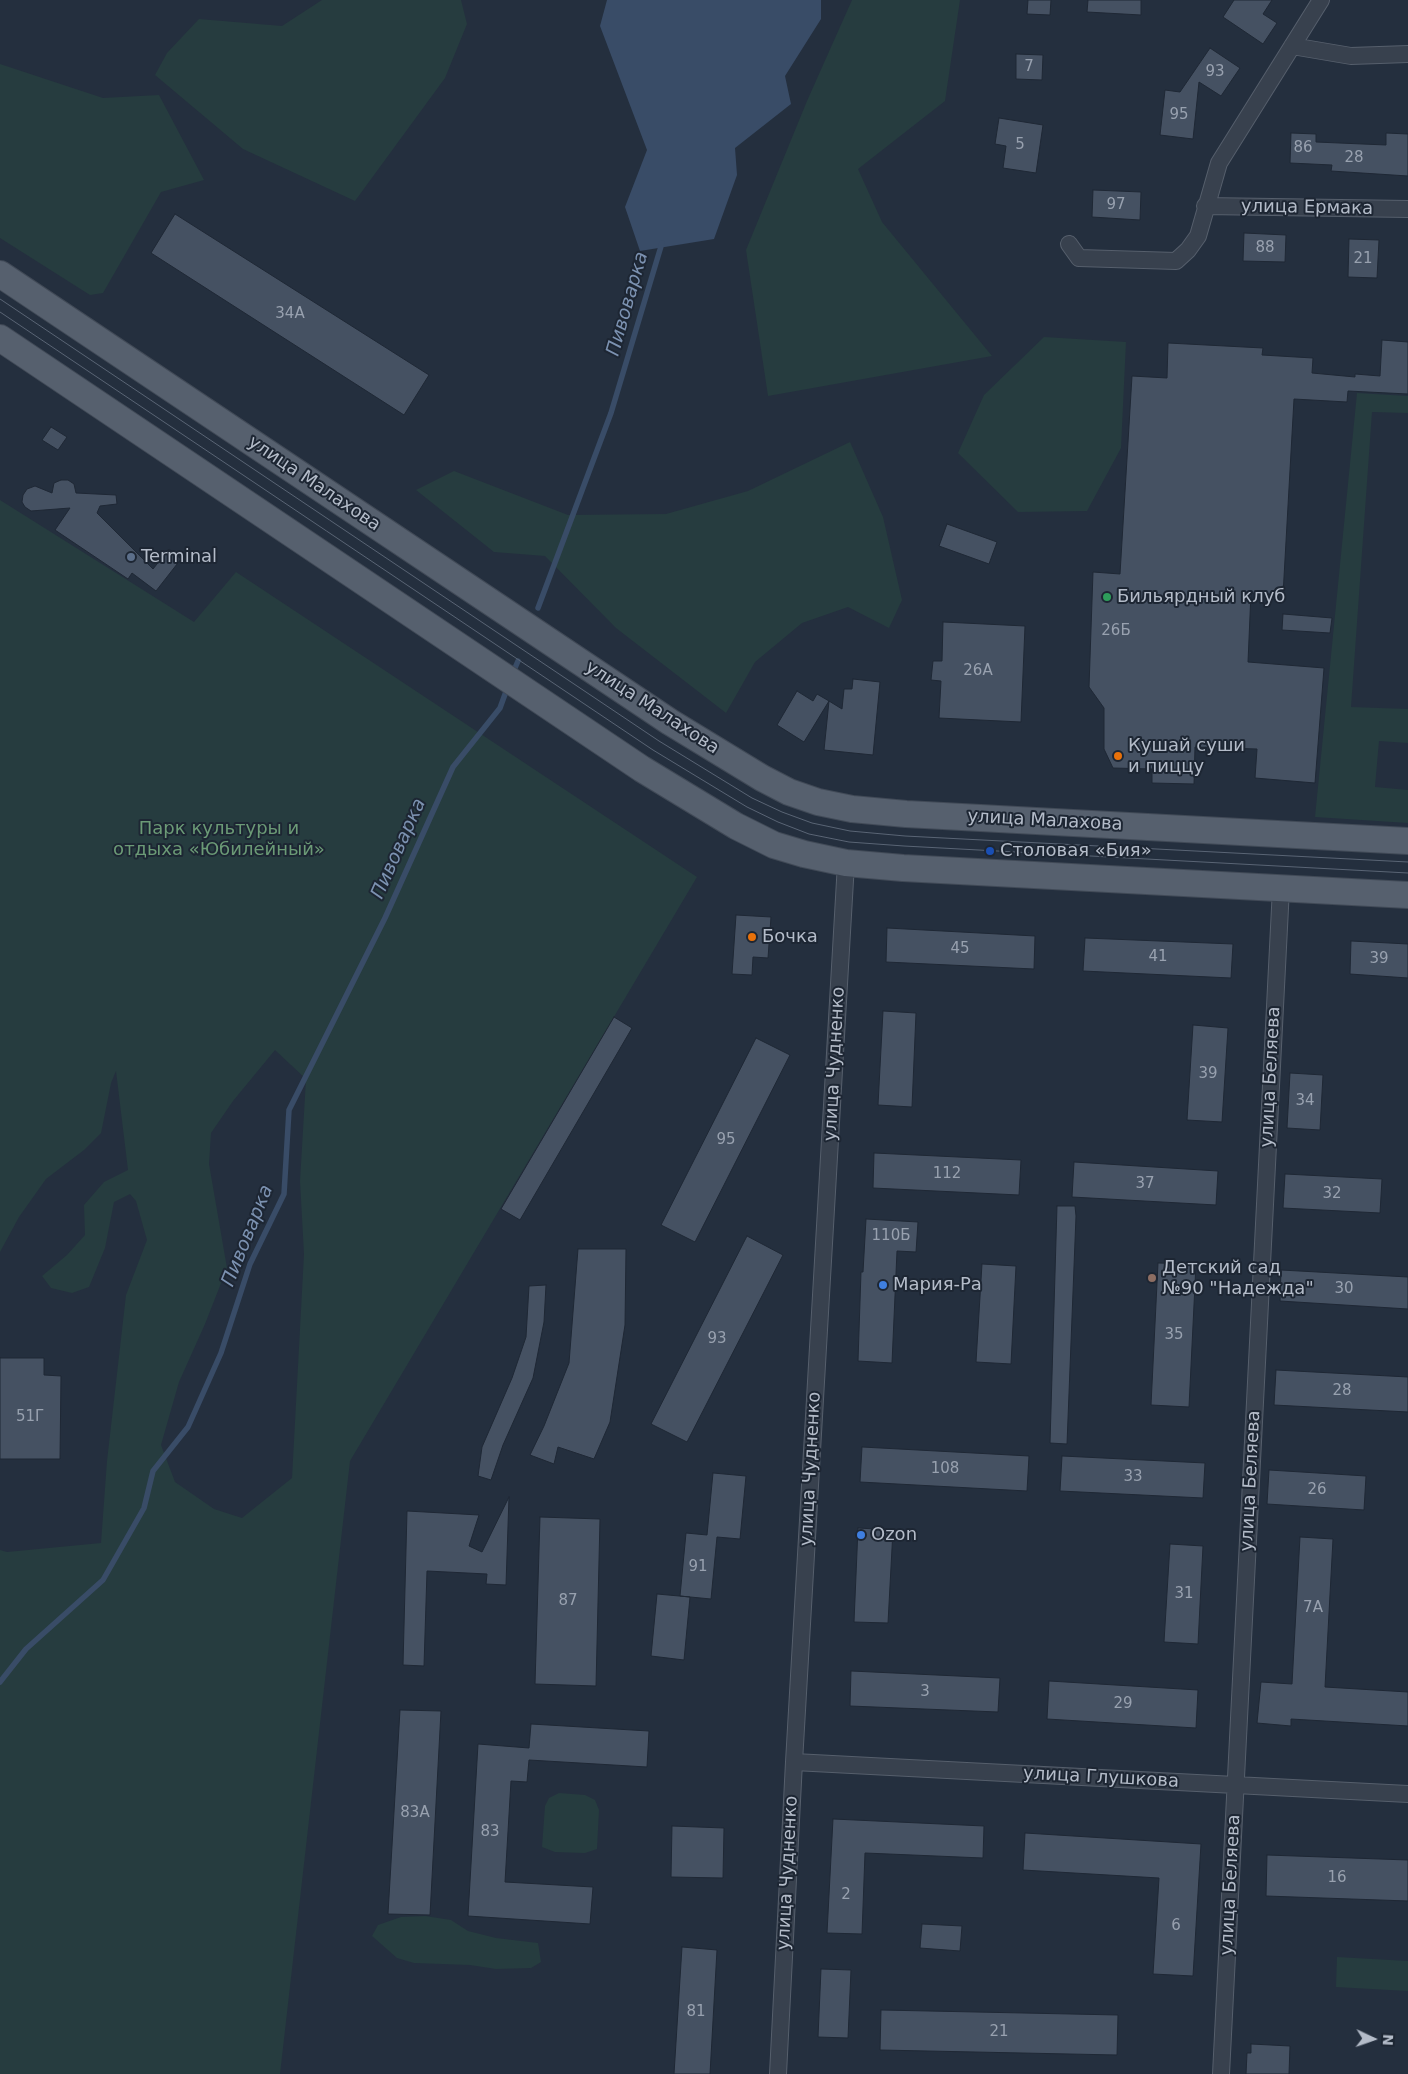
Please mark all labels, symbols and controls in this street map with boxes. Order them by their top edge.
house number: 7 [1024,58,1034,76]
house number: 93 [1205,63,1225,81]
house number: 95 [1169,106,1189,124]
house number: 5 [1015,136,1025,154]
house number: 86 [1293,139,1313,157]
house number: 28 [1344,149,1364,167]
house number: 97 [1106,196,1126,214]
street label: улица Ермака [1241,196,1373,220]
house number: 88 [1255,239,1275,257]
water label: Пивоварка [602,249,654,359]
house number: 21 [1353,250,1373,268]
house number: 34А [275,305,305,323]
street label: улица Малахова [244,432,384,536]
place label: Terminal [141,546,217,568]
marker: Terminal [125,551,137,563]
place label: Бильярдный клуб [1117,586,1285,608]
marker: Бильярдный клуб [1101,591,1113,603]
house number: 26Б [1101,622,1131,640]
street label: улица Малахова [581,657,723,759]
house number: 26А [963,662,993,680]
place label: Кушай суши и пиццу [1128,735,1245,778]
marker: Кушай суши и пиццу [1112,750,1124,762]
water label: Пивоварка [367,795,431,903]
street label: улица Малахова [967,806,1123,836]
park label: Парк культуры и отдыха «Юбилейный» [113,818,325,861]
place label: Столовая «Бия» [1000,840,1152,862]
marker: Столовая «Бия» [984,845,996,857]
place label: Бочка [762,926,818,948]
marker: Бочка [746,931,758,943]
house number: 45 [950,940,970,958]
house number: 41 [1148,948,1168,966]
house number: 39 [1369,950,1389,968]
street label: улица Чудненко [820,986,850,1142]
street label: улица Беляева [1257,1006,1285,1148]
house number: 39 [1198,1065,1218,1083]
house number: 34 [1295,1092,1315,1110]
house number: 95 [716,1131,736,1149]
house number: 112 [933,1165,961,1183]
house number: 37 [1135,1175,1155,1193]
water label: Пивоварка [217,1182,279,1290]
house number: 32 [1322,1185,1342,1203]
house number: 110Б [872,1227,910,1245]
place label: Детский сад №90 "Надежда" [1162,1257,1314,1300]
marker: Детский сад №90 "Надежда" [1146,1272,1158,1284]
place label: Мария-Ра [893,1274,982,1296]
marker: Мария-Ра [877,1279,889,1291]
house number: 30 [1334,1280,1354,1298]
house number: 35 [1164,1326,1184,1344]
house number: 93 [707,1330,727,1348]
house number: 28 [1332,1382,1352,1400]
street label: улица Чудненко [796,1391,826,1547]
house number: 51Г [16,1408,44,1426]
street label: улица Беляева [1237,1410,1265,1552]
house number: 108 [931,1460,959,1478]
house number: 33 [1123,1468,1143,1486]
house number: 26 [1307,1481,1327,1499]
place label: Ozon [871,1524,917,1546]
marker: Ozon [855,1529,867,1541]
house number: 91 [688,1558,708,1576]
house number: 31 [1174,1585,1194,1603]
house number: 87 [558,1592,578,1610]
house number: 7А [1303,1599,1323,1617]
house number: 3 [920,1683,930,1701]
house number: 29 [1113,1695,1133,1713]
street label: улица Глушкова [1023,1763,1179,1793]
street label: улица Чудненко [773,1795,803,1951]
house number: 83А [400,1804,430,1822]
street label: улица Беляева [1217,1814,1245,1956]
house number: 83 [480,1823,500,1841]
house number: 16 [1327,1869,1347,1887]
house number: 2 [841,1886,851,1904]
house number: 6 [1171,1917,1181,1935]
house number: 81 [686,2003,706,2021]
north arrow [1348,2014,1398,2064]
house number: 21 [989,2023,1009,2041]
text: N [1380,2034,1396,2046]

